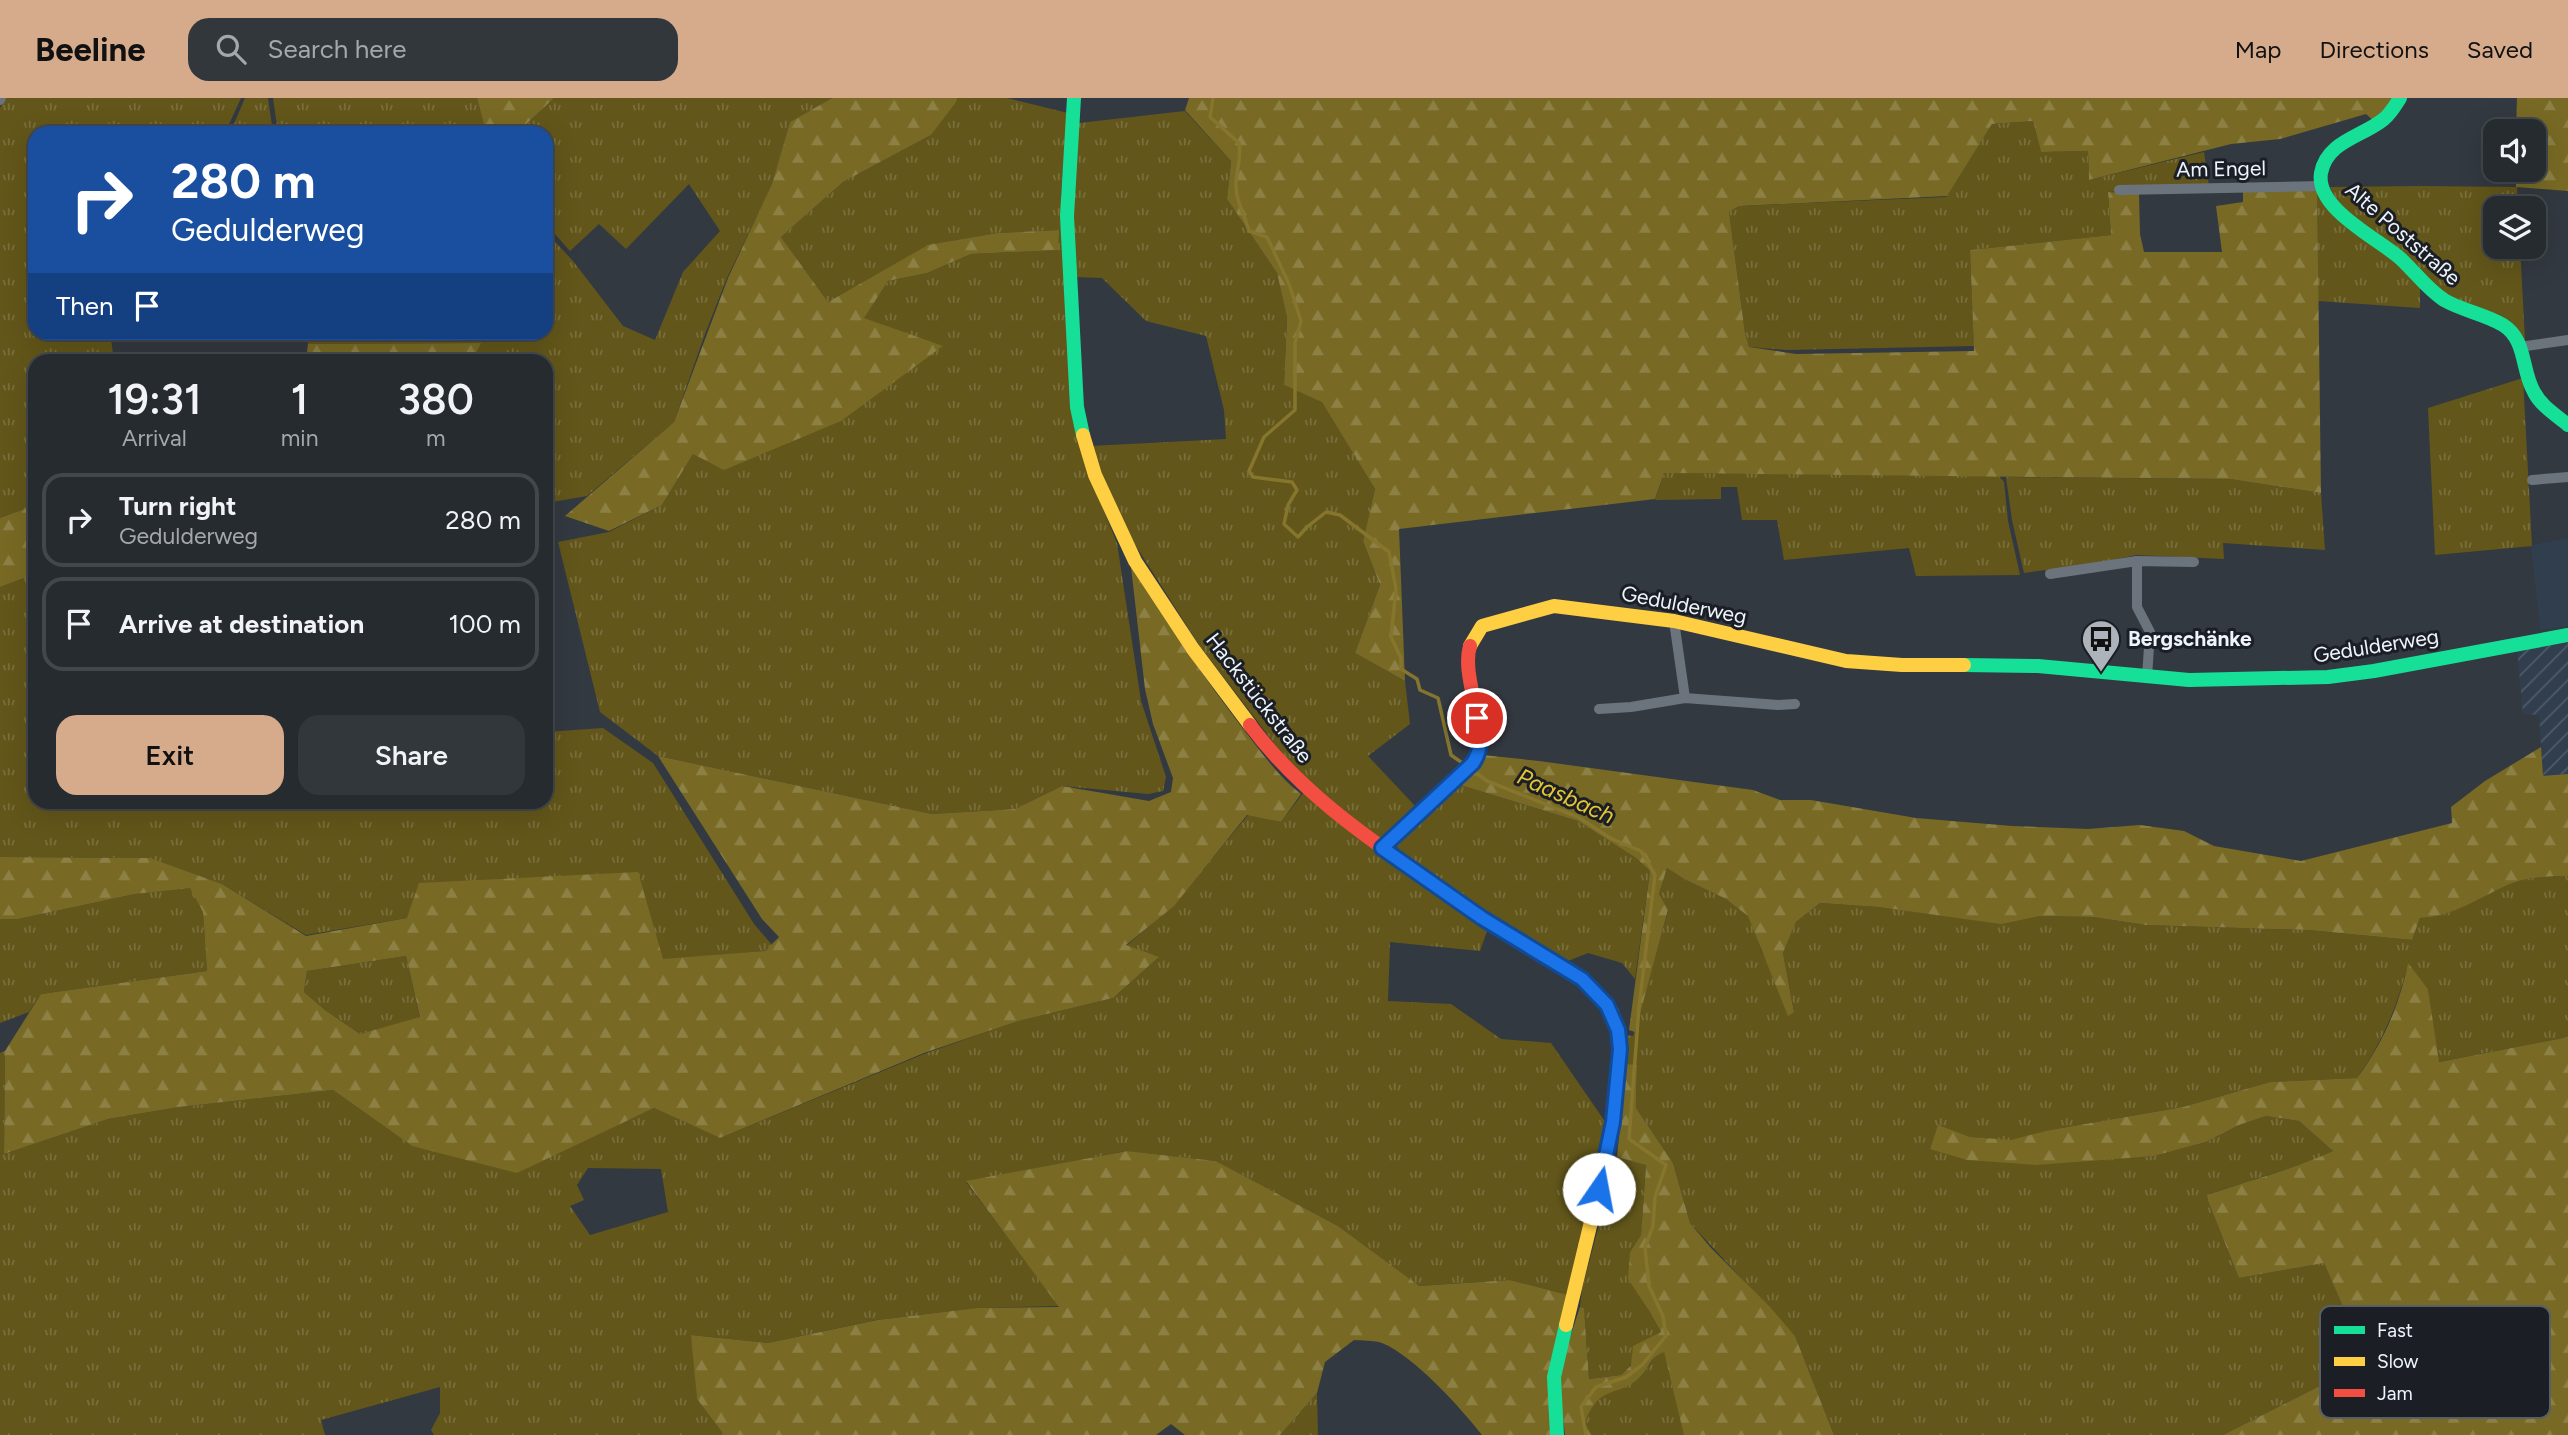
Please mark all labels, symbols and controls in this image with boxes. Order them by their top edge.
search box [188,18,678,81]
text: Beeline [35,30,146,69]
icon: search [212,30,250,68]
text: Search here [268,33,406,65]
text: Map [2235,35,2281,64]
text: Directions [2319,35,2429,64]
text: Saved [2467,35,2533,64]
map controls [2483,119,2546,259]
button: sound [2483,119,2546,182]
text: 280 m [171,151,316,210]
icon: right [56,154,147,245]
street label: Am Engel [2176,155,2266,182]
street label: Alte Poststraße [2341,177,2466,290]
button: layers [2483,196,2546,259]
text: Gedulderweg [171,211,364,249]
icon: arrive [128,287,166,325]
text: Then [56,290,114,322]
text: 19:31 [107,374,202,425]
text: 1 [291,374,308,425]
text: 380 [398,374,474,425]
text: Arrival [122,424,187,452]
text: min [281,424,319,452]
text: m [426,424,446,452]
text: Turn right [119,490,236,522]
icon: right [60,501,98,539]
text: 280 m [445,504,521,536]
text: Gedulderweg [119,522,258,550]
street label: Gedulderweg [1619,580,1749,629]
icon: arrive [60,605,98,643]
text: Arrive at destination [119,608,364,640]
text: 100 m [448,608,521,640]
bus stop icon: Bergschänke [2080,618,2122,673]
street label: Gedulderweg [2311,623,2441,668]
place label: Bergschänke [2128,626,2252,651]
street label: Hackstückstraße [1201,628,1318,768]
pin [1447,688,1507,748]
icon: arrive [1458,699,1496,737]
button: Exit [56,715,284,795]
button: Share [298,715,525,795]
water label: Paasbach [1513,762,1619,830]
position arrow [1562,1152,1636,1226]
legend [2320,1306,2550,1418]
text: Fast [2377,1319,2413,1342]
text: Slow [2377,1350,2419,1373]
text: Jam [2377,1382,2413,1405]

